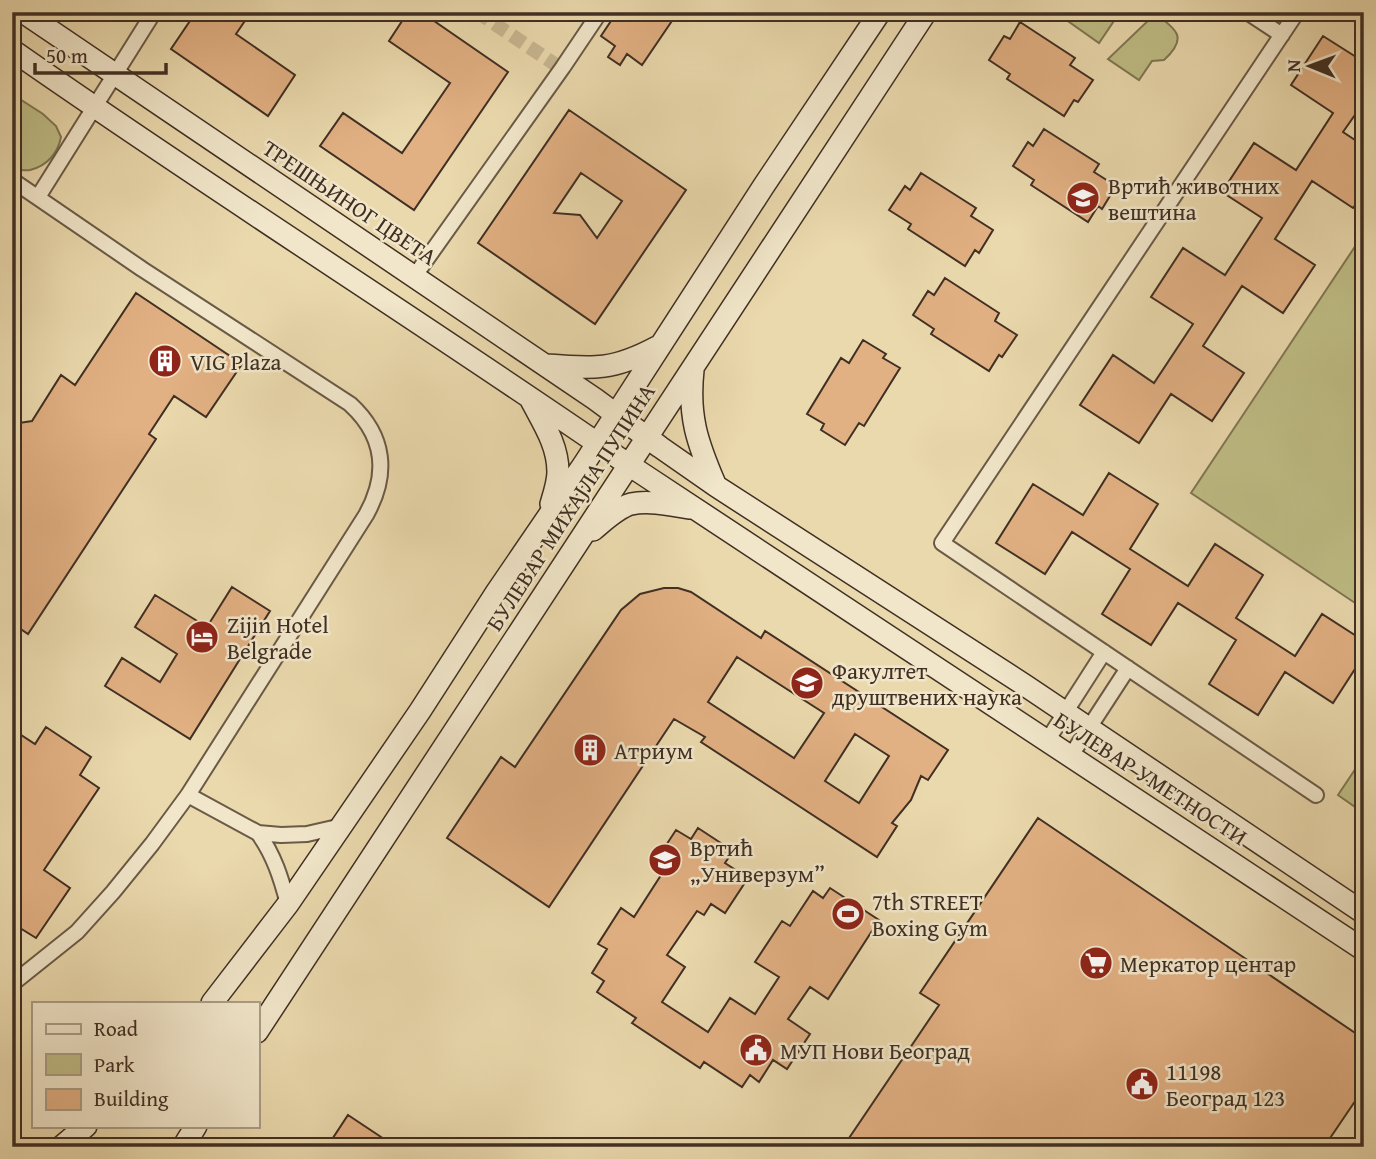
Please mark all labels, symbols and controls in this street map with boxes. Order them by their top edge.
scale bar [35,32,166,76]
north arrow [1274,32,1344,102]
text: 50 m [46,40,88,71]
text: N [1279,59,1307,72]
street label: ТРЕШЊИНОГ ЦВЕТА [256,131,444,273]
place label: Вртић животних вештина [1108,169,1280,228]
school or university icon: Вртић животних вештина [1064,179,1102,217]
building icon: VIG Plaza [146,342,184,380]
place label: VIG Plaza [190,345,282,378]
street label: БУЛЕВАР МИХАЈЛА ПУПИНА [478,377,662,637]
place label: Zijin Hotel Belgrade [227,608,329,667]
hotel icon: Zijin Hotel Belgrade [183,618,221,656]
place label: Факултет друштвених наука [832,654,1022,713]
school or university icon: Факултет друштвених наука [788,664,826,702]
street label: БУЛЕВАР УМЕТНОСТИ [1048,703,1254,853]
building icon: Атриум [571,731,609,769]
place label: Атриум [614,734,693,767]
place label: Вртић „Универзум” [690,831,825,890]
school or university icon: Вртић „Универзум” [646,841,684,879]
place label: 7th STREET Boxing Gym [872,885,988,944]
sports icon: 7th STREET Boxing Gym [829,895,867,933]
supermarket icon: Меркатор центар [1077,944,1115,982]
place label: Меркатор центар [1120,947,1296,980]
legend [32,1002,259,1128]
text: Road [94,1013,139,1044]
public building icon: МУП Нови Београд [737,1031,775,1069]
place label: МУП Нови Београд [780,1034,971,1067]
text: Park [94,1049,135,1080]
place label: 11198 Београд 123 [1166,1055,1285,1114]
public building icon: 11198 Београд 123 [1123,1065,1161,1103]
text: Building [94,1083,169,1114]

